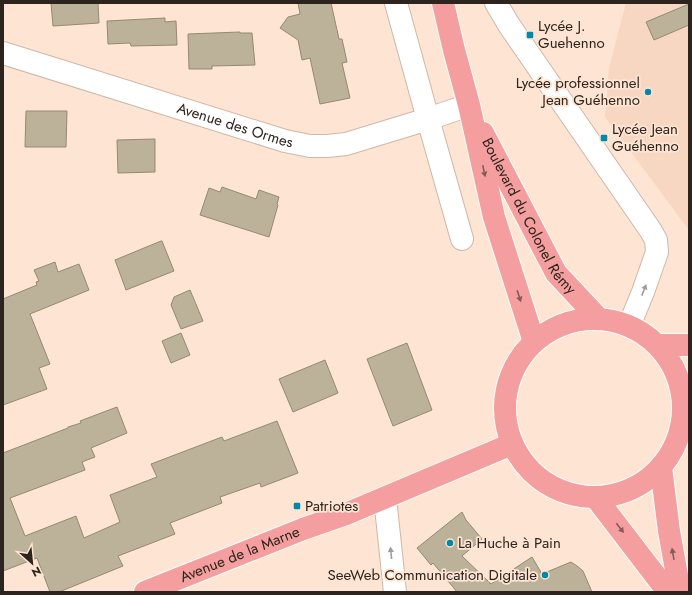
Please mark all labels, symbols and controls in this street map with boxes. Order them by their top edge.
place label: Lycée J. Guehenno [538,15,605,54]
marker: Lycée J. Guehenno [525,30,535,40]
place label: Lycée professionnel Jean Guéhenno [516,72,640,111]
marker: Lycée professionnel Jean Guéhenno [643,87,653,97]
street label: Avenue des Ormes [174,97,295,153]
place label: Lycée Jean Guéhenno [612,118,679,157]
marker: Lycée Jean Guéhenno [599,133,609,143]
street label: Boulevard du Colonel Rémy [476,134,582,299]
one-way arrow [481,164,487,177]
one-way arrow [641,283,647,295]
one-way arrow [516,290,522,302]
place label: Patriotes [305,495,358,517]
marker: Patriotes [292,501,302,511]
street label: Avenue de la Marne [176,520,303,588]
one-way arrow [616,523,624,534]
place label: La Huche à Pain [458,532,561,554]
marker: La Huche à Pain [445,538,455,548]
north arrow [12,543,52,583]
one-way arrow [388,547,394,559]
one-way arrow [670,547,676,560]
text: N [29,563,44,581]
place label: SeeWeb Communication Digitale [328,564,537,586]
marker: SeeWeb Communication Digitale [540,570,550,580]

